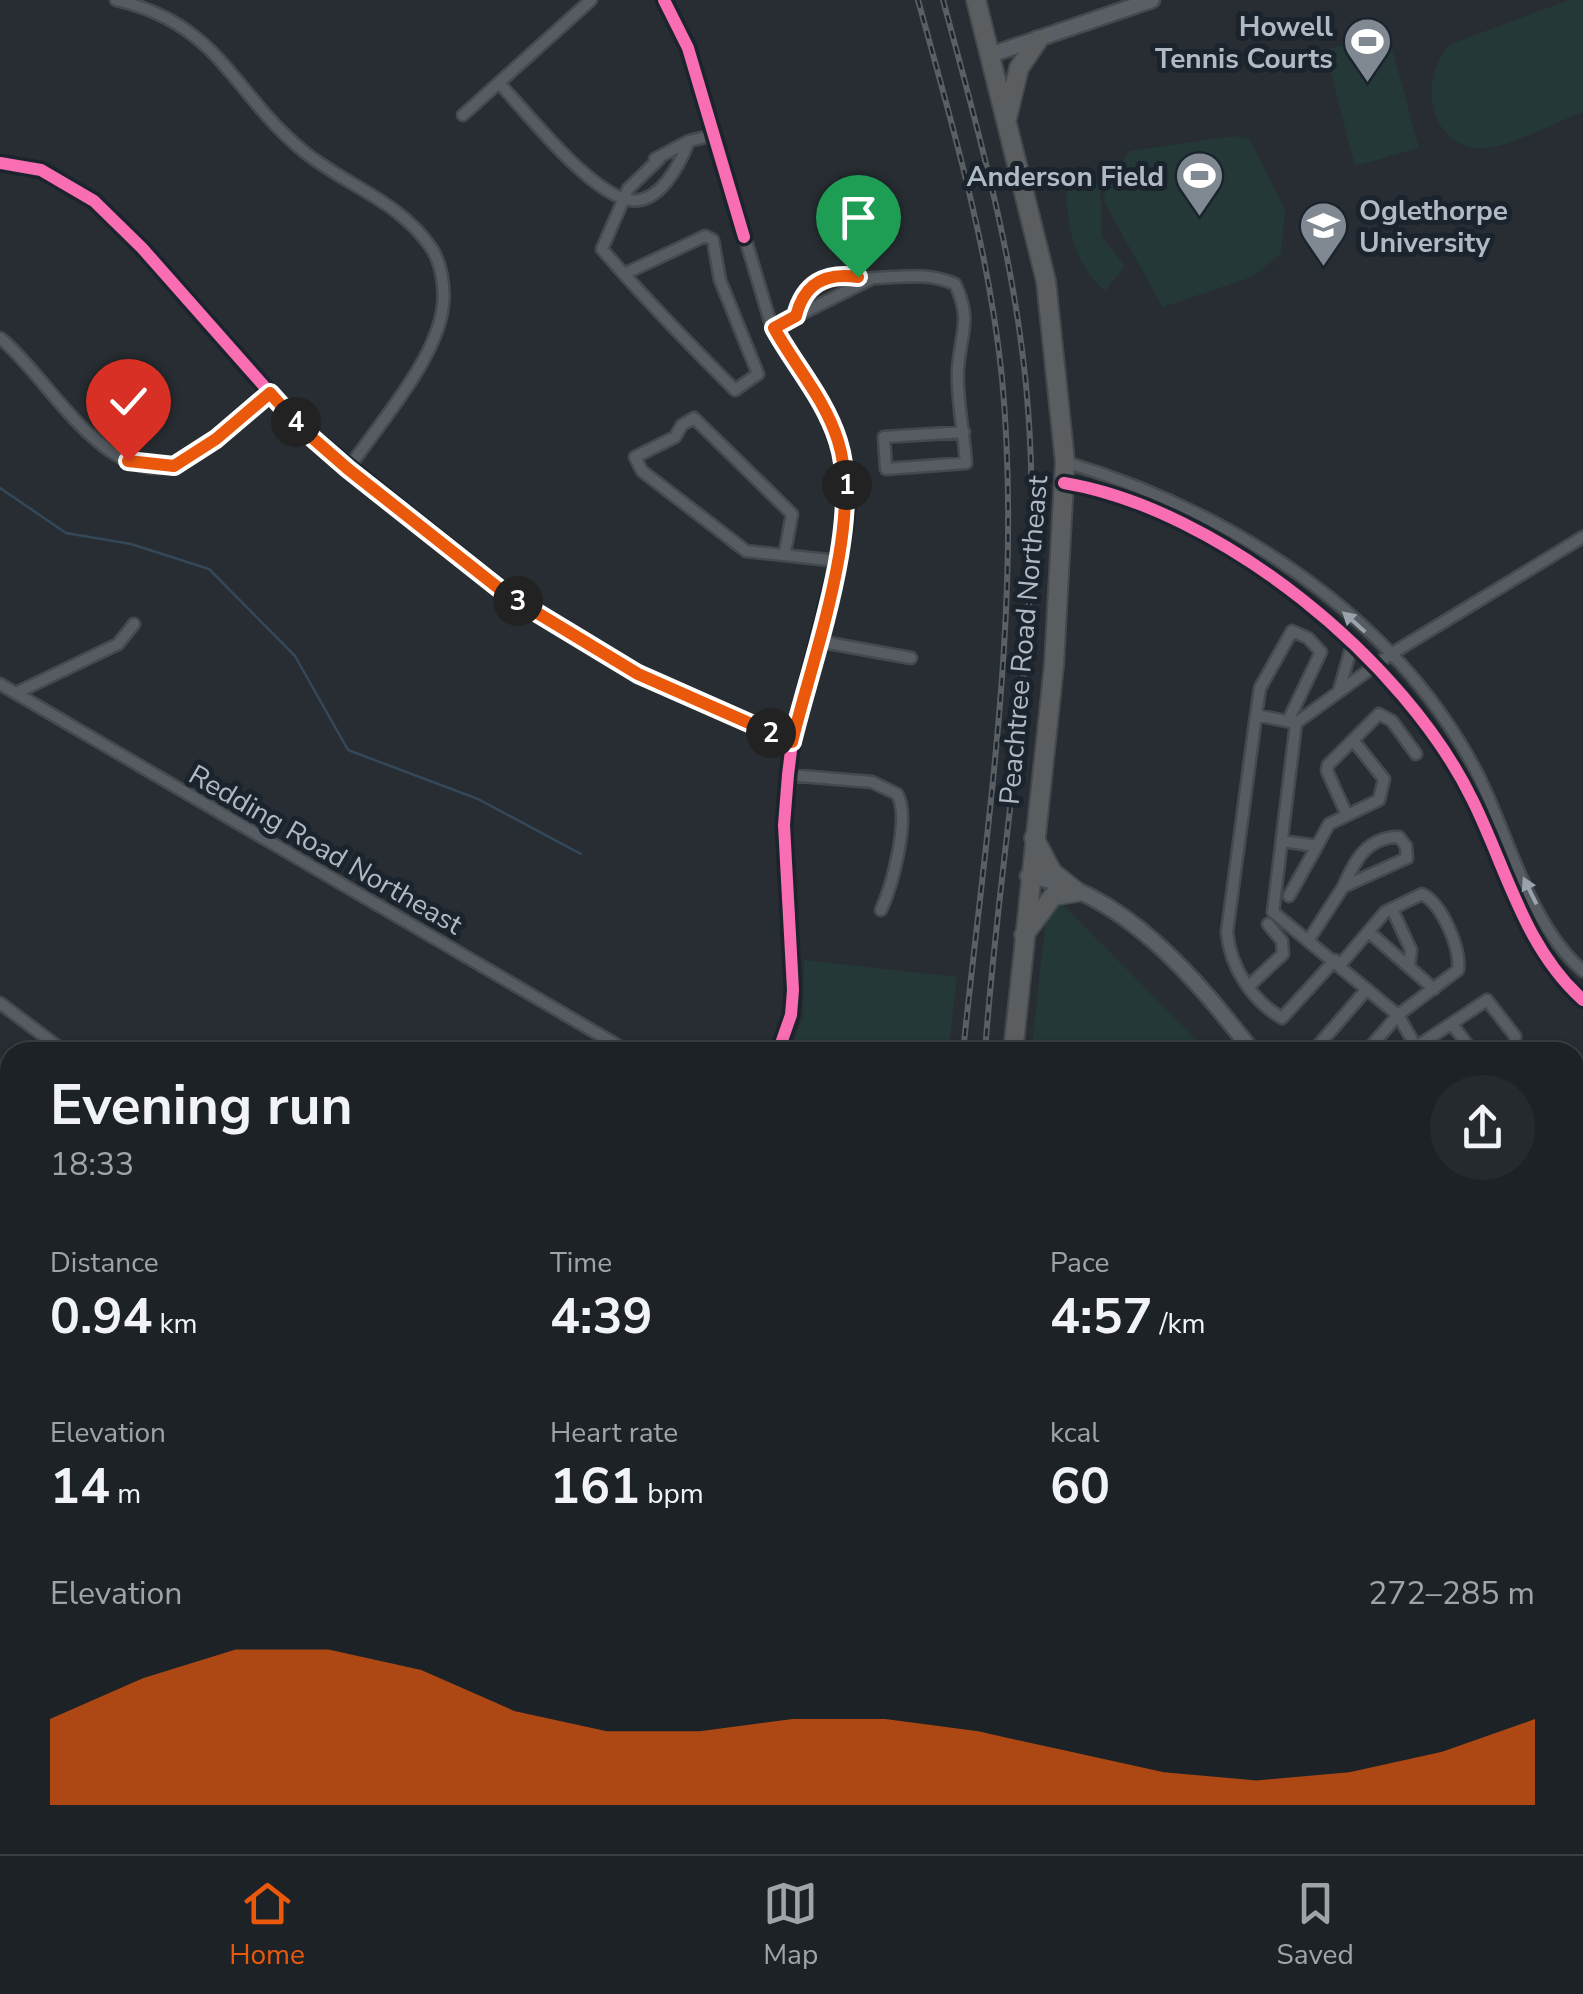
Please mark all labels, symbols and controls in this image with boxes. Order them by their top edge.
place label: Howell Tennis Courts [1155,8,1333,78]
sports icon: Howell Tennis Courts [1342,16,1394,84]
sports icon: Anderson Field [1173,150,1225,218]
place label: Anderson Field [967,158,1164,196]
pin [816,175,901,278]
icon: arrive [831,190,886,245]
place label: Oglethorpe University [1359,192,1508,262]
school or university icon: Oglethorpe University [1298,200,1350,268]
pin [86,359,171,462]
icon: check [101,374,156,429]
pin: 4 [271,397,321,447]
text: 4 [288,403,304,441]
pin: 1 [822,460,872,510]
text: 1 [839,466,855,504]
street label: Peachtree Road Northeast [991,474,1057,806]
pin: 3 [493,576,543,626]
text: 3 [510,582,526,620]
one-way arrow [1342,611,1367,633]
pin: 2 [746,708,796,758]
text: 2 [763,714,779,752]
street label: Redding Road Northeast [182,756,469,944]
one-way arrow [1522,876,1539,905]
text: Evening run [50,1068,353,1143]
button: share [1430,1075,1535,1180]
text: 18:33 [50,1143,134,1186]
text: Distance [50,1244,159,1282]
text: Time [550,1244,612,1282]
text: Pace [1050,1244,1109,1282]
text: 0.94 [50,1282,152,1351]
text: 4:39 [550,1282,652,1351]
text: 4:57 [1050,1282,1152,1351]
text: km [152,1305,198,1343]
text: /km [1152,1305,1205,1343]
text: Elevation [50,1414,166,1452]
text: Heart rate [550,1414,678,1452]
text: kcal [1050,1414,1100,1452]
text: 14 [50,1452,110,1521]
text: 161 [550,1452,640,1521]
text: 60 [1050,1452,1110,1521]
text: m [110,1475,141,1513]
text: bpm [640,1475,704,1513]
text: Elevation [50,1572,183,1615]
text: 272–285 m [1368,1572,1535,1615]
tab: Home [229,1876,305,1974]
tab: Map [763,1876,818,1974]
tab: Saved [1276,1876,1354,1974]

